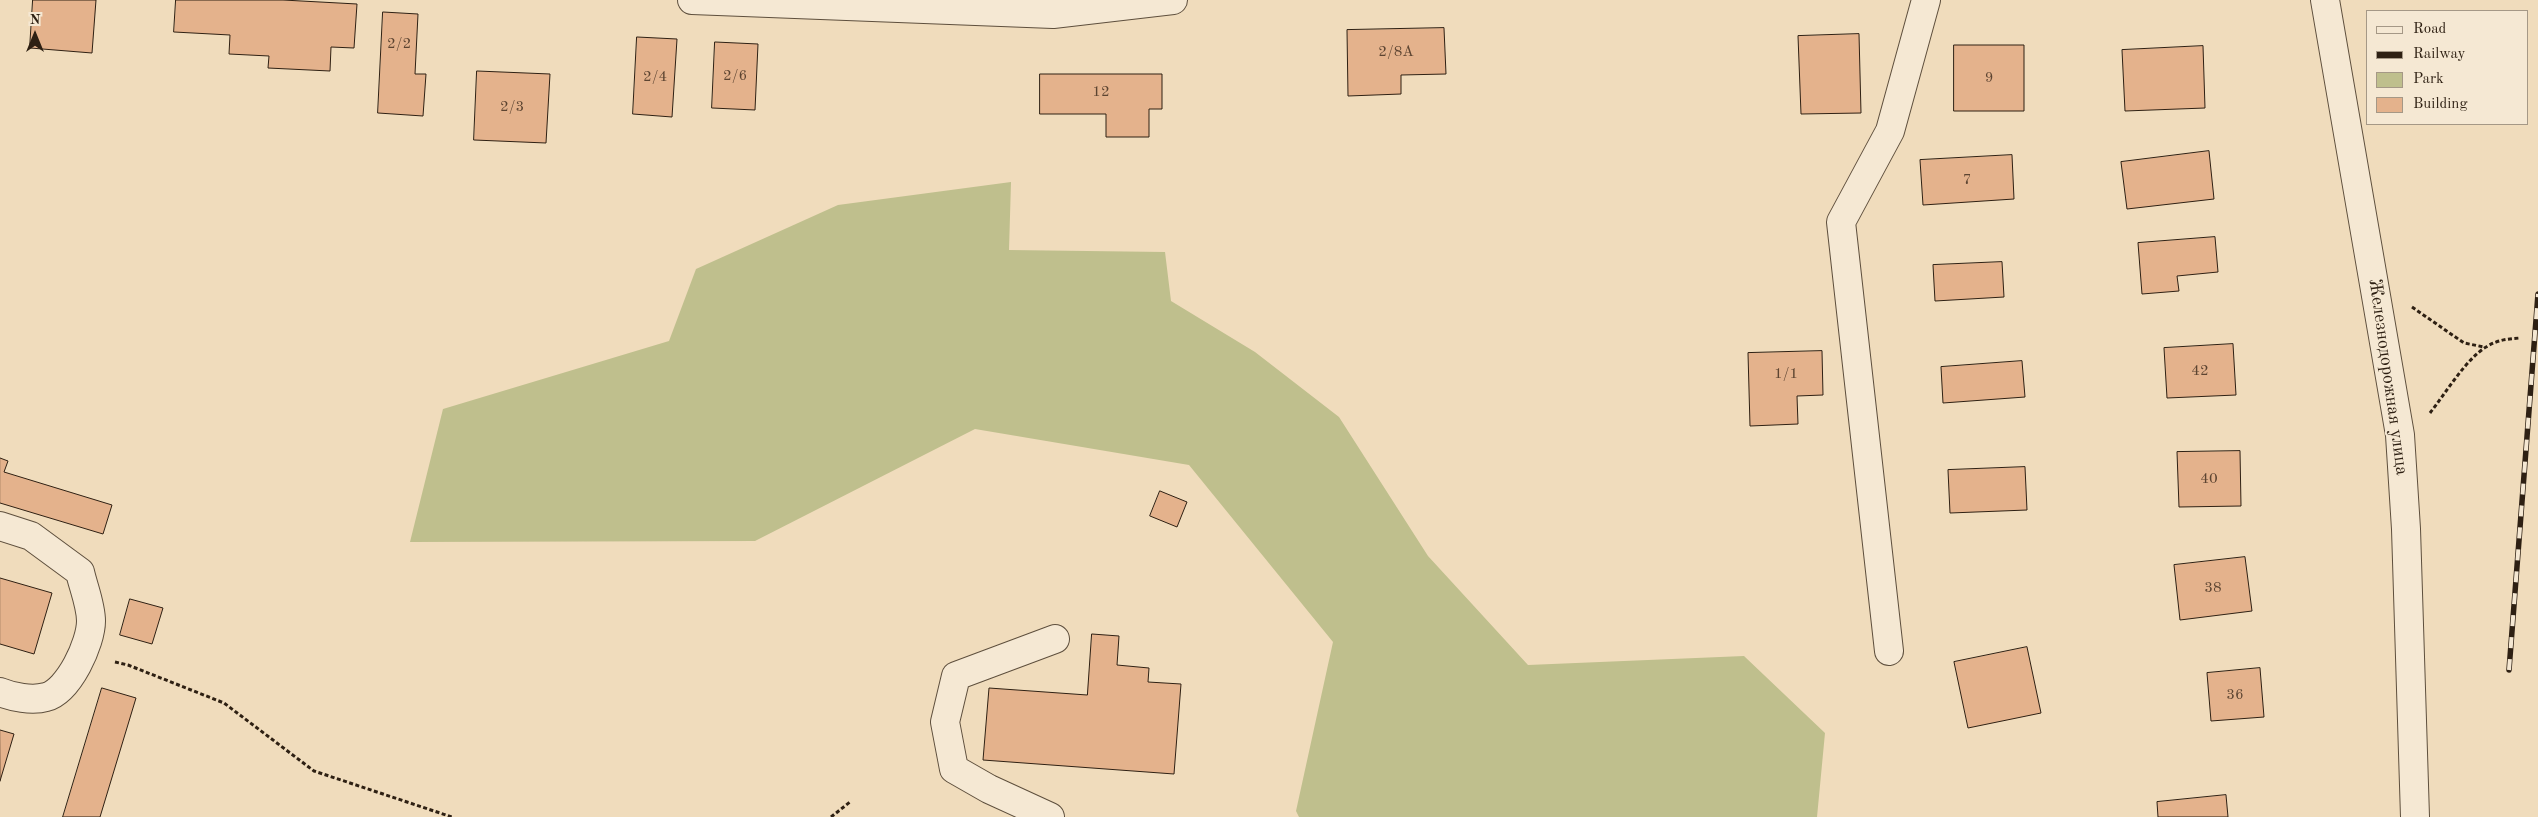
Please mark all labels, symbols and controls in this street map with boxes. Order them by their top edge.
north arrow [10,10,60,60]
legend [2366,10,2528,125]
text: N [30,13,40,27]
text: Road [2413,22,2446,37]
house number: 2/2 [387,35,411,53]
house number: 2/8А [1378,43,1414,61]
text: Railway [2413,47,2466,62]
house number: 2/6 [723,67,747,85]
house number: 2/4 [643,68,667,86]
house number: 9 [1985,69,1993,87]
text: Park [2413,72,2444,87]
house number: 12 [1092,83,1110,101]
text: Building [2413,97,2468,112]
house number: 2/3 [500,98,524,116]
house number: 7 [1963,171,1971,189]
street label: Железнодорожная улица [2364,277,2412,477]
house number: 42 [2191,362,2209,380]
house number: 1/1 [1774,365,1798,383]
house number: 40 [2200,470,2218,488]
house number: 38 [2204,579,2222,597]
house number: 36 [2226,686,2244,704]

